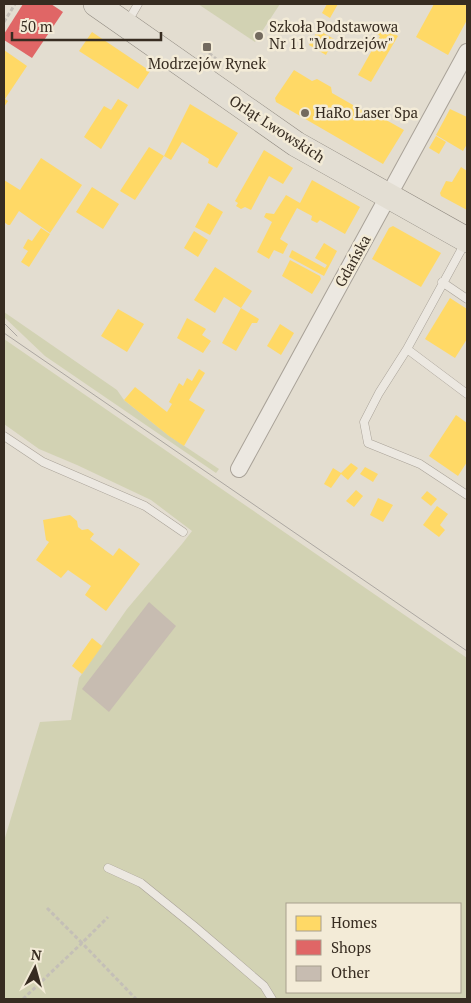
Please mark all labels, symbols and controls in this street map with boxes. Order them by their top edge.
scale bar [12,10,161,42]
text: 50 m [20,16,53,36]
place label: Szkoła Podstawowa Nr 11 "Modrzejów" [269,16,399,53]
marker: Szkoła Podstawowa Nr 11 "Modrzejów" [253,30,265,42]
marker: Modrzejów Rynek [201,41,213,53]
place label: Modrzejów Rynek [148,53,266,73]
street label: Orląt Lwowskich [226,90,329,167]
place label: HaRo Laser Spa [315,102,418,122]
marker: HaRo Laser Spa [299,107,311,119]
street label: Gdańska [330,230,375,290]
legend [286,903,461,993]
text: Homes [331,912,377,932]
text: Shops [331,937,371,957]
north arrow [10,943,60,993]
text: N [30,945,43,965]
text: Other [331,962,370,982]

